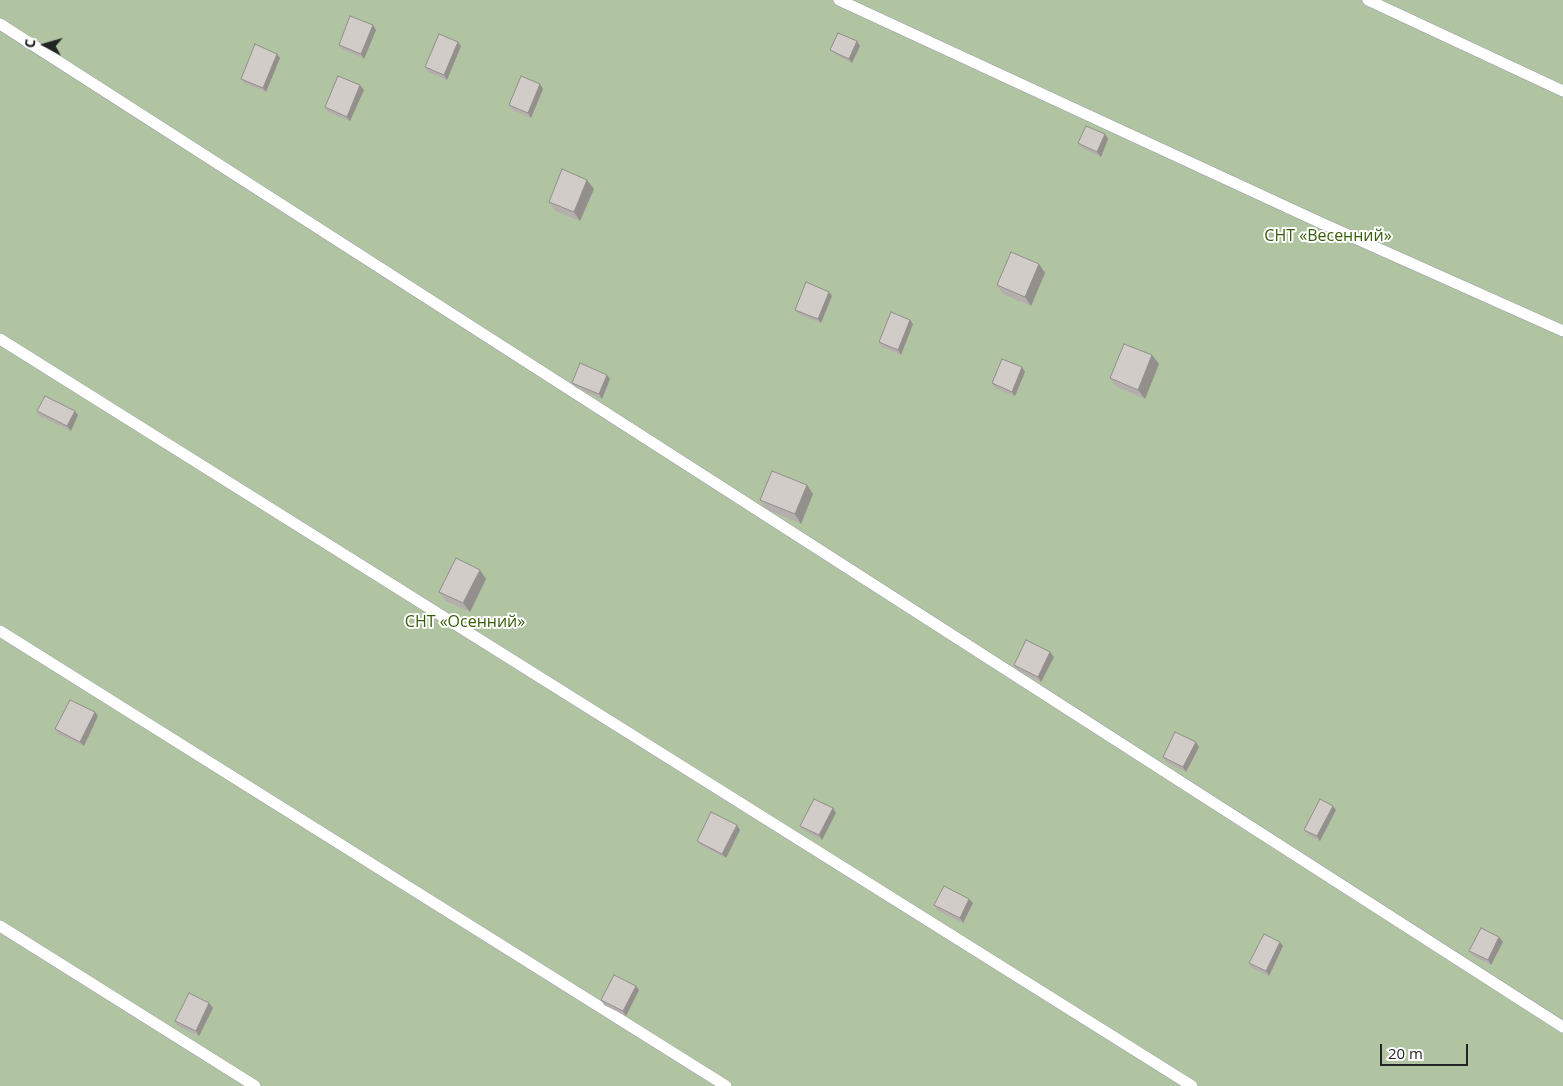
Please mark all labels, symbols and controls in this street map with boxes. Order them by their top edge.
north arrow [20,20,70,70]
text: С [20,38,39,49]
park label: СНТ «Весенний» [1264,226,1392,246]
park label: СНТ «Осенний» [405,612,525,632]
scale bar [1383,1034,1470,1066]
text: 20 m [1388,1043,1423,1063]

